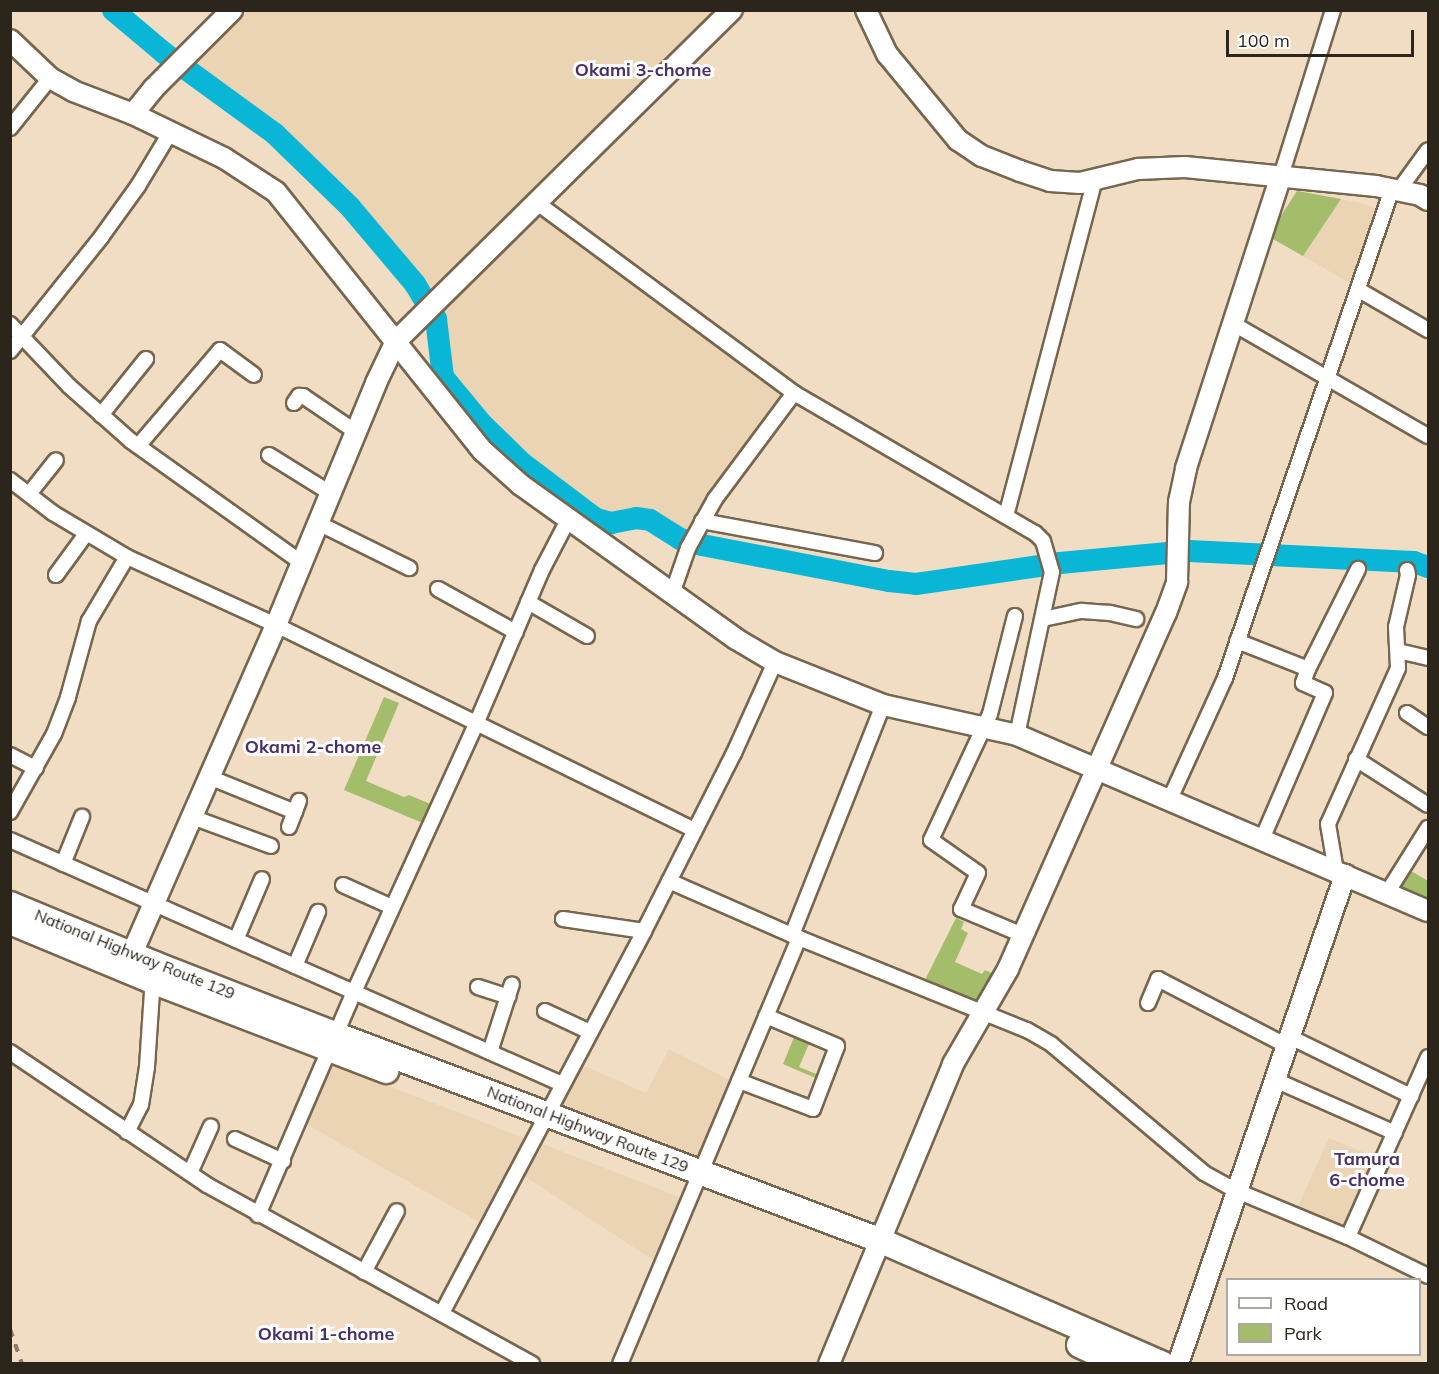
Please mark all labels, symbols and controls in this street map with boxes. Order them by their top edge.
scale bar [1229,18,1416,56]
text: 100 m [1237,29,1290,52]
district label: Okami 3-chome [575,59,711,81]
district label: Okami 2-chome [245,736,381,758]
street label: National Highway Route 129 [32,905,238,1003]
street label: National Highway Route 129 [484,1082,692,1176]
district label: Tamura 6-chome [1329,1149,1405,1192]
legend [1226,1278,1421,1356]
text: Road [1284,1292,1328,1315]
text: Park [1284,1322,1322,1345]
district label: Okami 1-chome [258,1323,394,1345]

